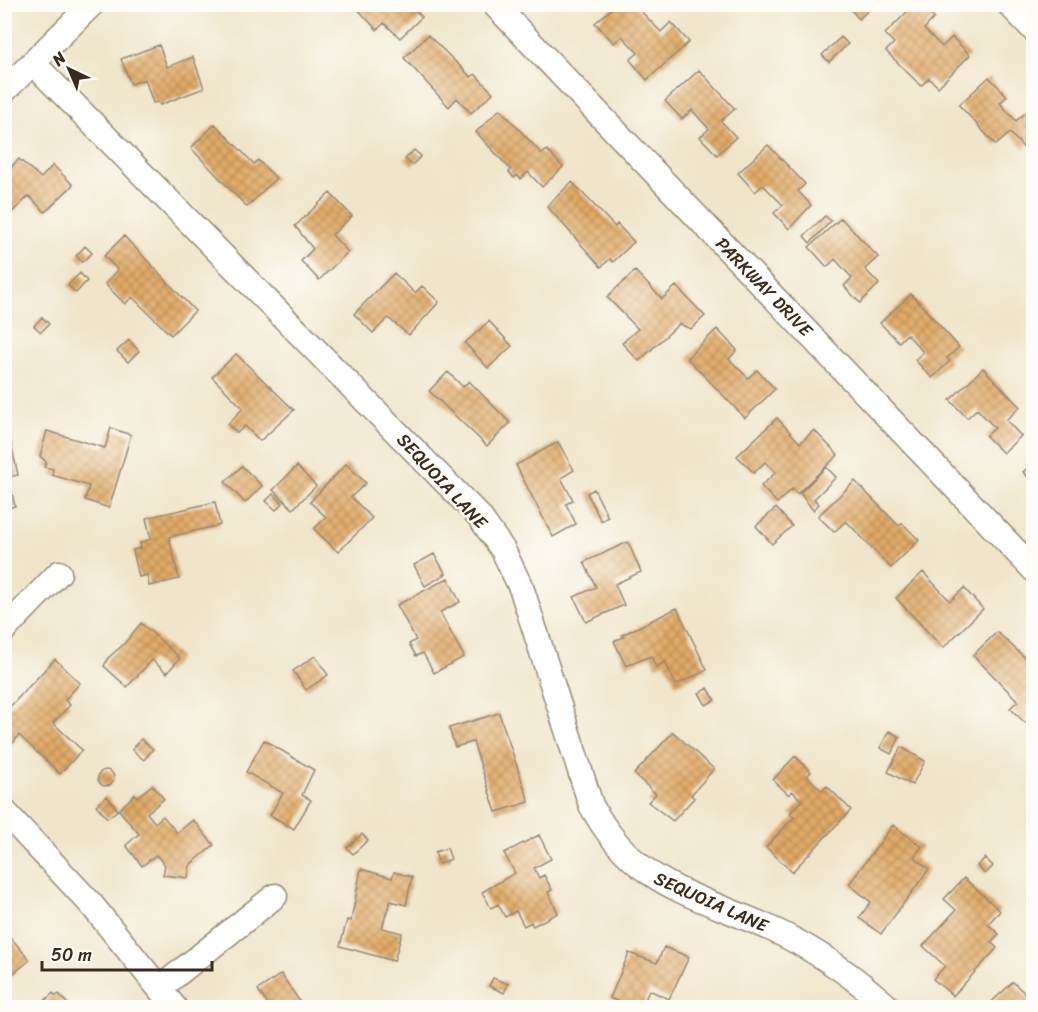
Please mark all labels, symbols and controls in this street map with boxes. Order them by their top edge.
north arrow [39,39,99,99]
text: N [44,44,74,74]
street label: PARKWAY DRIVE [707,229,821,345]
street label: SEQUOIA LANE [389,425,496,537]
street label: SEQUOIA LANE [649,862,774,942]
scale bar [42,934,212,972]
text: 50 m [51,939,92,971]

